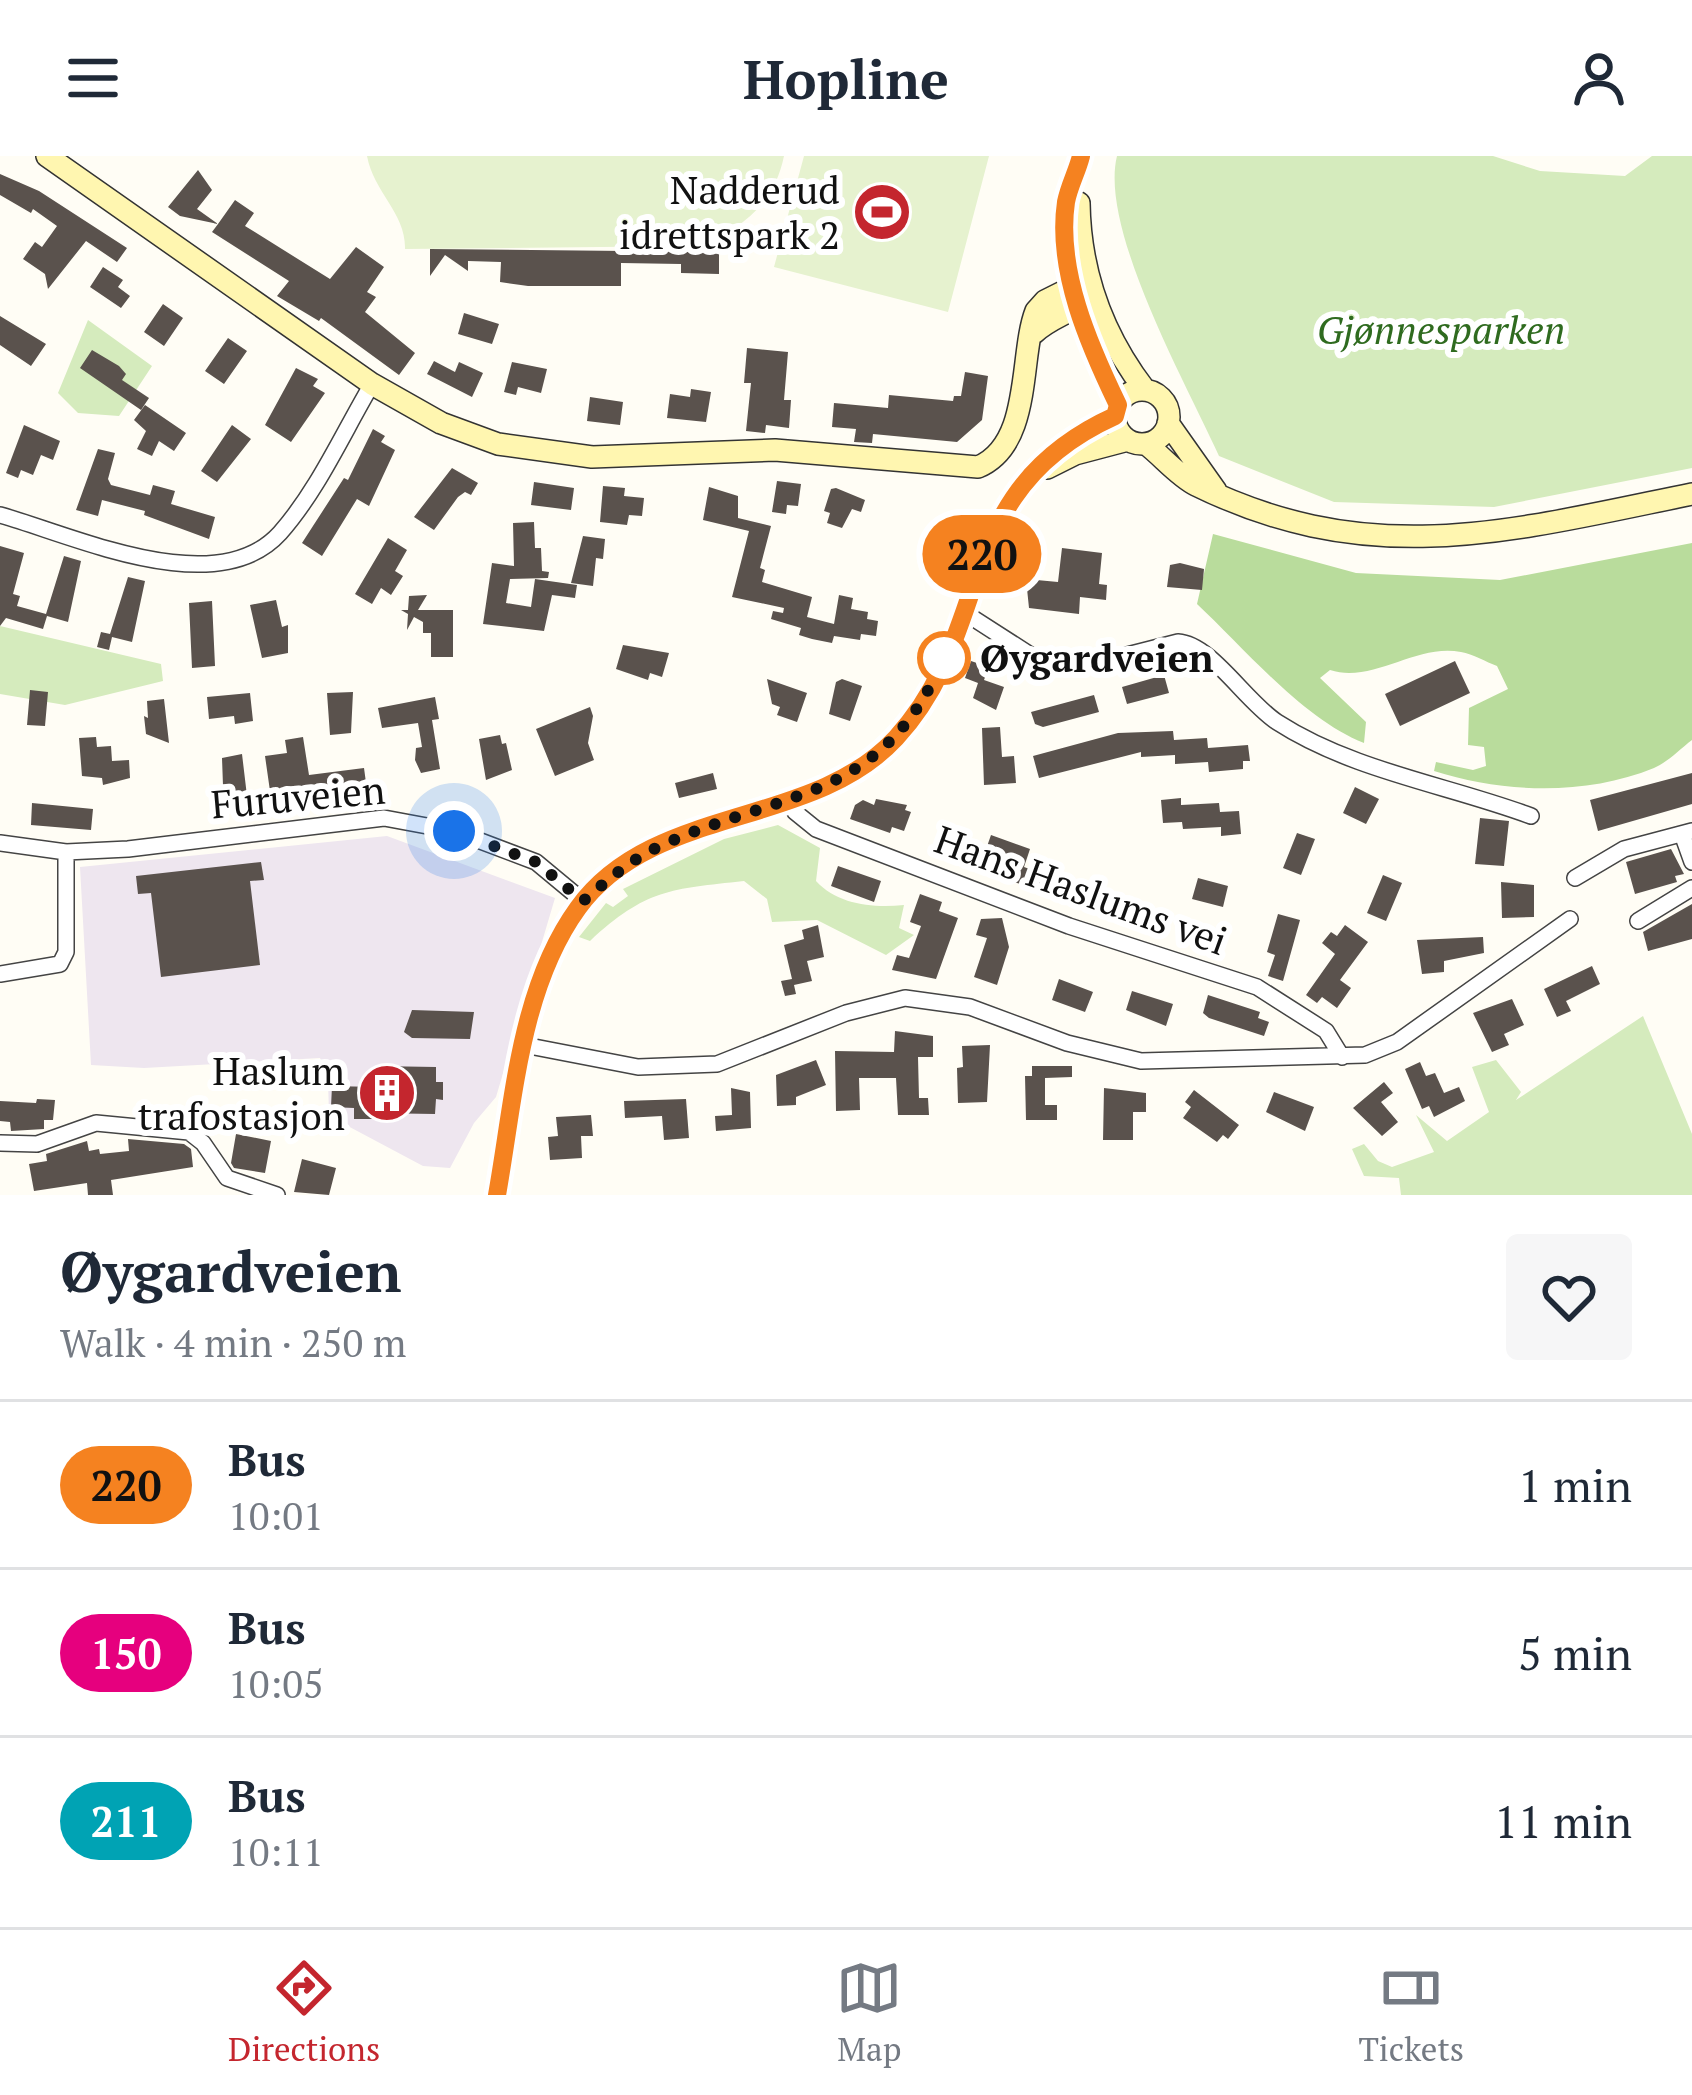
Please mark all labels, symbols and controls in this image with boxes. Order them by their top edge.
text: Hopline [743,43,949,114]
icon: menu [60,45,126,111]
icon: person [1566,45,1632,111]
place label: Nadderud idrettspark 2 [619,163,840,260]
sports icon: Nadderud idrettspark 2 [851,181,913,243]
park label: Gjønnesparken [1317,303,1565,355]
line badge: 220 [913,515,1051,593]
text: 220 [946,526,1018,582]
place label: Øygardveien [980,631,1214,683]
marker: Øygardveien [919,633,969,683]
street label: Furuveien [209,763,387,829]
your location [424,801,484,861]
street label: Hans Haslums vei [928,812,1235,966]
place label: Haslum trafostasjon [138,1044,345,1141]
building icon: Haslum trafostasjon [356,1062,418,1124]
text: Øygardveien [60,1233,402,1308]
button: heart [1506,1234,1632,1360]
text: Walk · 4 min · 250 m [60,1316,406,1368]
text: Bus [228,1429,306,1489]
text: 1 min [1518,1455,1632,1515]
text: 220 [90,1457,162,1513]
text: 10:01 [228,1489,324,1541]
text: Bus [228,1597,306,1657]
text: 5 min [1518,1623,1632,1683]
text: 150 [90,1625,162,1681]
text: 10:05 [228,1657,324,1709]
text: Bus [228,1765,306,1825]
text: 11 min [1494,1791,1632,1851]
text: 211 [90,1793,162,1849]
text: 10:11 [228,1825,324,1877]
tab: Directions [228,1955,380,2070]
tab: Map [836,1955,902,2070]
tab: Tickets [1358,1955,1464,2070]

